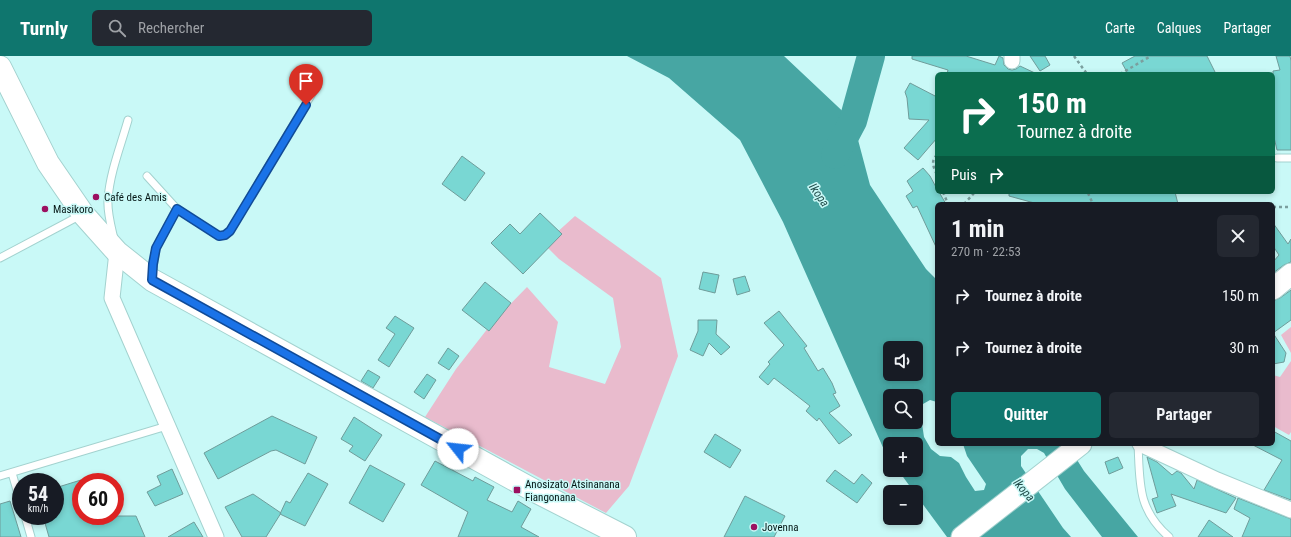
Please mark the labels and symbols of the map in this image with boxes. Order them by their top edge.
pin [289,64,323,105]
water label: Ikopa [806,181,832,209]
place label: Café des Amis [104,191,167,204]
marker: Café des Amis [91,192,101,202]
place label: Masikoro [53,203,94,216]
marker: Masikoro [40,204,50,214]
position arrow [437,428,479,470]
speed limit sign: 60 [72,473,124,525]
water label: Ikopa [1010,476,1038,504]
place label: Anosizato Atsinanana Fiangonana [525,478,620,504]
marker: Anosizato Atsinanana Fiangonana [512,485,522,495]
place label: Jovenna [762,521,798,534]
marker: Jovenna [749,522,759,532]

